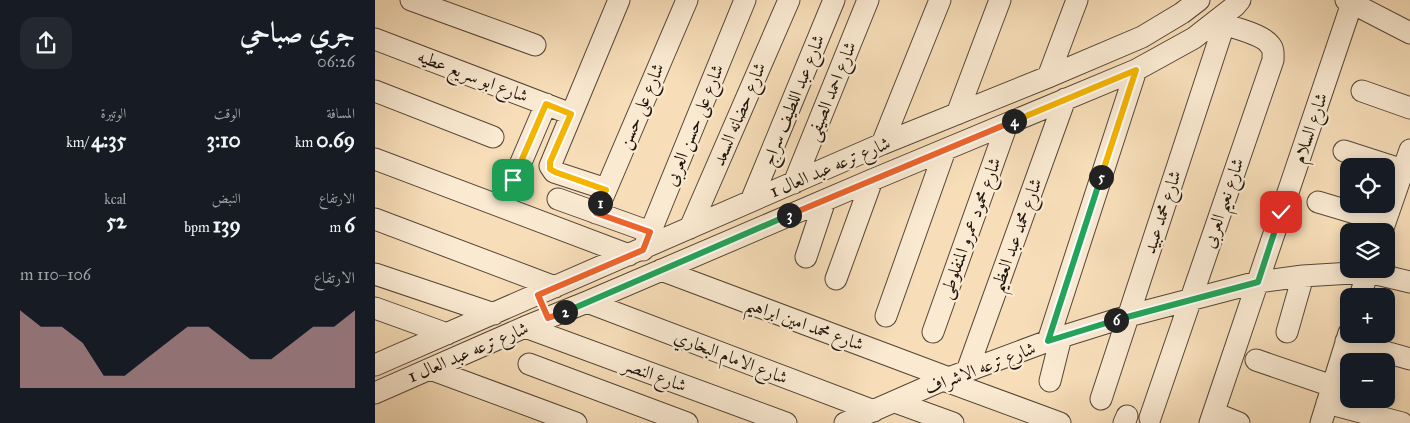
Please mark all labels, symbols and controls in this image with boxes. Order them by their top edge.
text: جري صباحي [240,15,355,50]
button: share [20,17,72,69]
street label: شارع عبد اللطيف سراج [757,31,834,171]
street label: شارع احمد الصيفى [801,38,865,145]
street label: شارع ابو سريع عطيه [413,45,531,112]
text: 06:26 [317,52,355,71]
street label: شارع حضانه السعد [707,59,774,171]
street label: شارع على حسن [613,60,673,154]
street label: شارع على حسن العربى [660,61,732,191]
street label: شارع السلام [1288,90,1337,168]
text: الوتيرة [101,105,126,122]
text: الوقت [214,105,241,122]
text: المسافة [326,105,355,122]
pin: 4 [1001,108,1027,134]
text: 4 [1011,113,1018,130]
text: 4:35 [91,127,126,153]
text: 3:10 [207,127,241,153]
text: 0.69 [316,127,355,153]
street label: شارع ترعه عبد العال 1 [766,132,895,206]
text: /km [66,134,91,151]
text: km [295,134,316,151]
street label: شارع محمود عمرو المنفلوطى [934,154,1010,303]
street label: شارع نعيم العربى [1197,155,1255,253]
map controls [1340,158,1395,408]
button: locate [1340,158,1395,213]
pin [492,159,534,201]
pin: 5 [1089,164,1113,190]
icon: arrive [499,166,527,194]
street label: شارع محمد عبيد [1138,167,1190,258]
text: 5 [1098,169,1105,186]
street label: شارع محمد عبد العظيم [985,175,1053,297]
text: النبض [212,190,241,207]
text: الارتفاع [319,190,355,207]
pin: 1 [587,190,613,216]
text: kcal [104,191,126,208]
pin [1260,191,1302,233]
text: 1 [598,195,603,212]
icon: check [1267,198,1295,226]
pin: 3 [777,202,801,228]
text: 3 [787,207,792,224]
text: 52 [106,208,126,234]
text: 139 [213,212,241,238]
text: 6 [344,212,355,238]
text: bpm [184,219,213,236]
text: m [329,219,344,236]
button: layers [1340,223,1395,278]
text: 106–110 m [20,265,91,284]
text: الارتفاع [313,268,355,287]
button: + [1340,288,1395,343]
street label: شارع محمد امين ابراهيم [741,293,867,362]
pin: 2 [553,300,577,324]
text: 2 [562,304,569,321]
pin: 6 [1103,308,1129,332]
text: 6 [1113,312,1120,329]
street label: شارع ترعه عبد العال 1 [404,317,533,391]
street label: شارع الامام البخاري [669,325,791,393]
street label: شارع ترعه الاشراف [921,337,1040,403]
street label: شارع النصر [617,353,690,400]
button: − [1340,353,1395,408]

